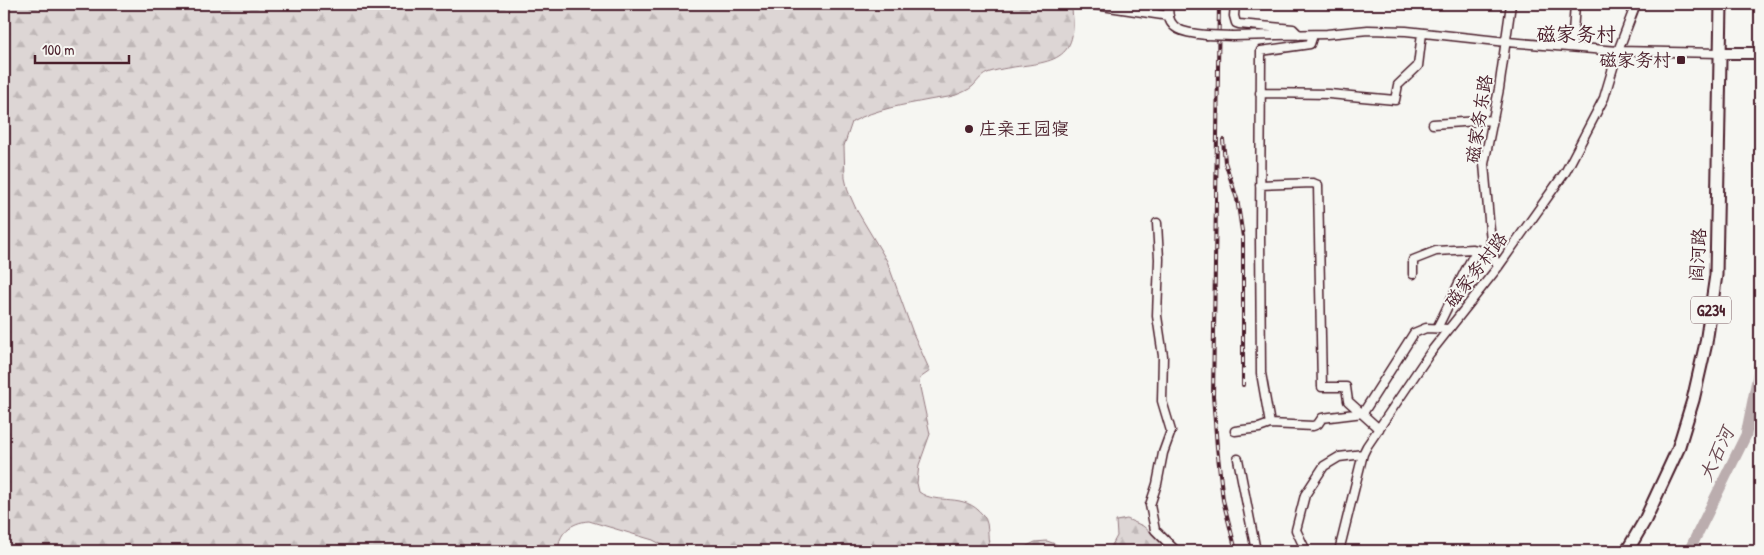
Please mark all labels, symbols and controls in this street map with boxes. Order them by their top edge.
district label: 磁家务村 [1536,20,1616,47]
scale bar [35,32,129,64]
text: 100 m [42,39,75,60]
place label: 磁家务村 [1599,47,1671,72]
marker: 磁家务村 [1675,54,1687,66]
street label: 磁家务东路 [1459,73,1498,165]
place label: 庄亲王园寝 [979,116,1069,141]
marker: 庄亲王园寝 [963,123,975,135]
street label: 磁家务村路 [1438,227,1513,313]
street label: 阎河路 [1684,227,1711,283]
road number: G234 [1691,296,1731,324]
water label: 大石河 [1692,420,1741,485]

